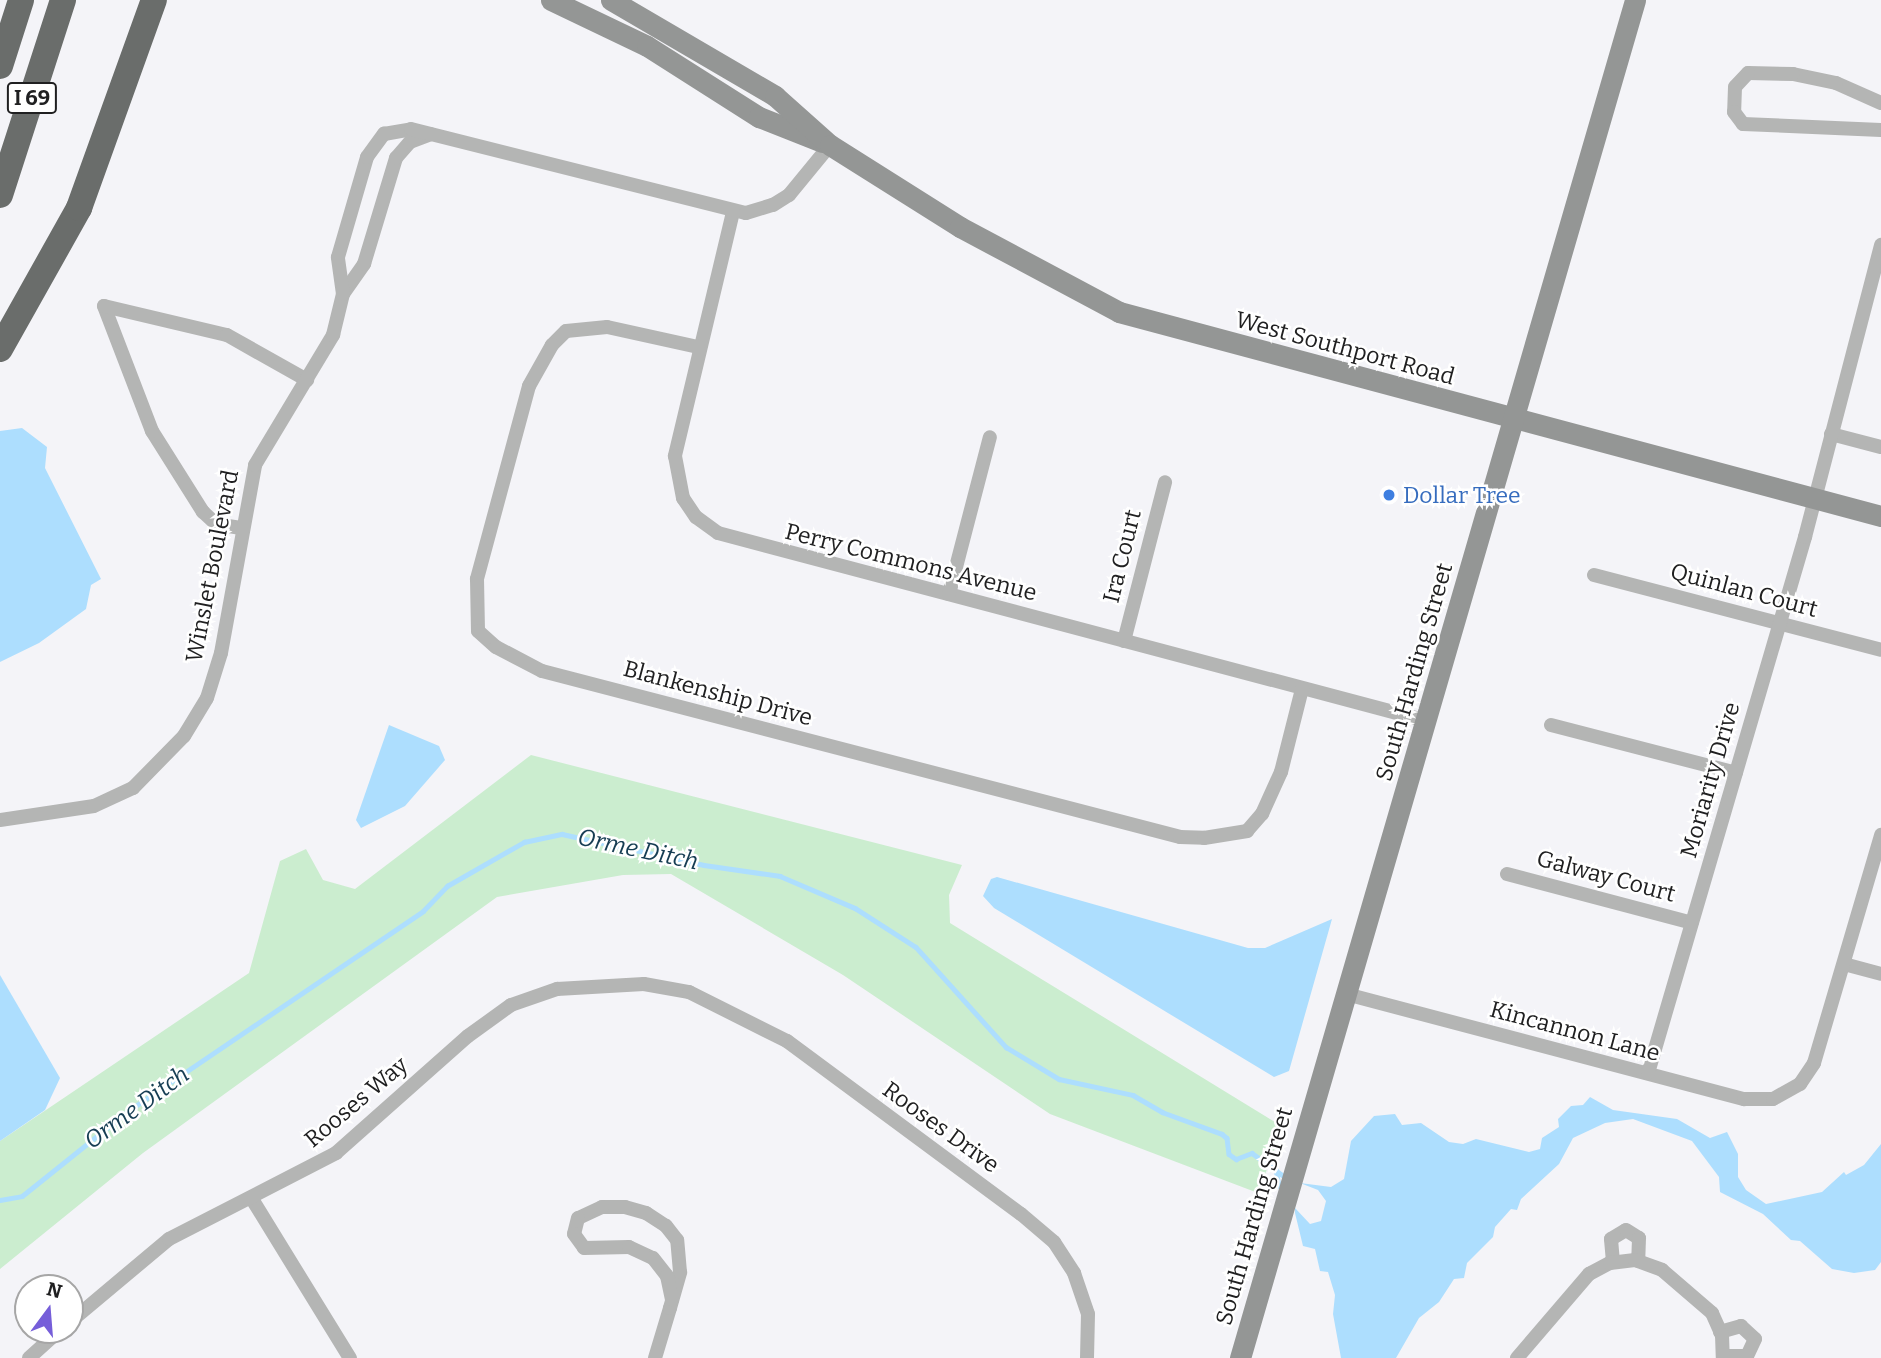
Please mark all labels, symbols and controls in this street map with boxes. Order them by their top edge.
road number: I 69 [6,80,58,116]
street label: West Southport Road [1232,305,1458,391]
street label: Winslet Boulevard [180,467,244,665]
place label: Dollar Tree [1403,481,1521,509]
marker: Dollar Tree [1381,487,1397,503]
street label: Ira Court [1097,507,1147,605]
street label: Perry Commons Avenue [782,517,1040,607]
street label: Quinlan Court [1667,557,1821,623]
street label: South Harding Street [1370,560,1458,784]
street label: Blankenship Drive [620,654,816,732]
street label: Moriarity Drive [1675,699,1745,861]
water label: Orme Ditch [575,823,701,877]
street label: Galway Court [1534,844,1678,908]
street label: Kincannon Lane [1487,995,1663,1067]
street label: Rooses Way [299,1051,413,1153]
water label: Orme Ditch [79,1060,195,1156]
street label: Rooses Drive [877,1076,1005,1178]
street label: South Harding Street [1210,1104,1298,1328]
north arrow [14,1274,84,1344]
text: N [44,1277,65,1303]

